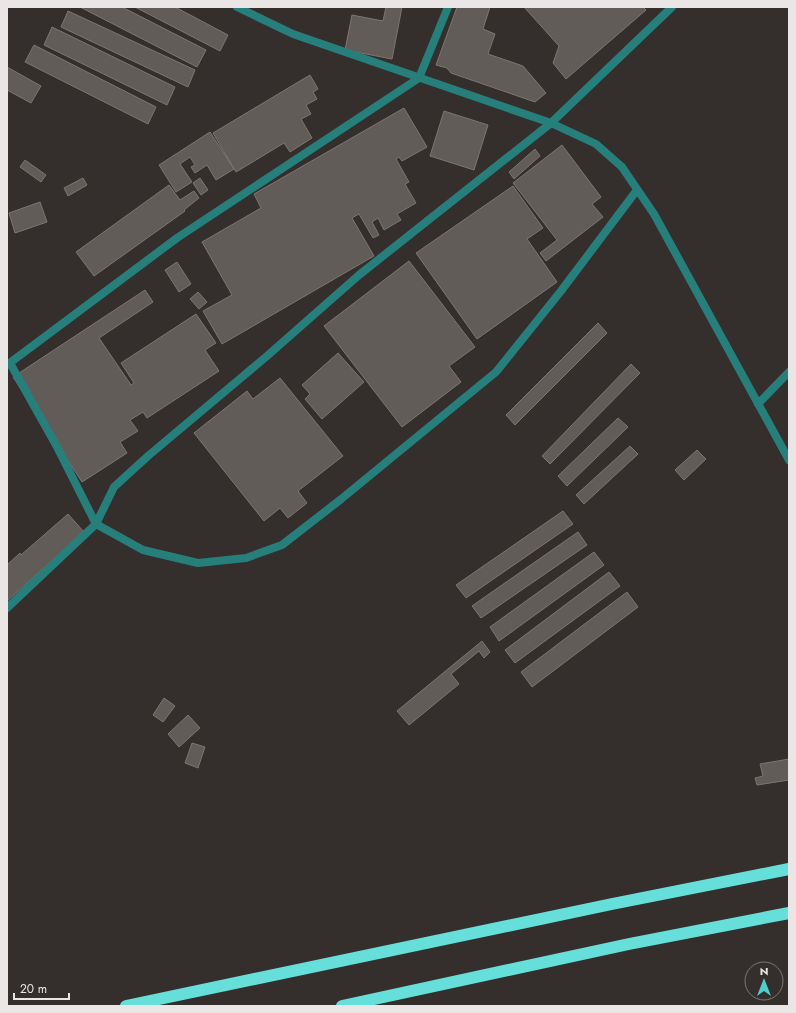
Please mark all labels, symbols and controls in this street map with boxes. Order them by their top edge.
north arrow [744,961,784,1001]
text: N [760,963,768,979]
scale bar [14,975,69,1001]
text: 20 m [20,980,47,998]

